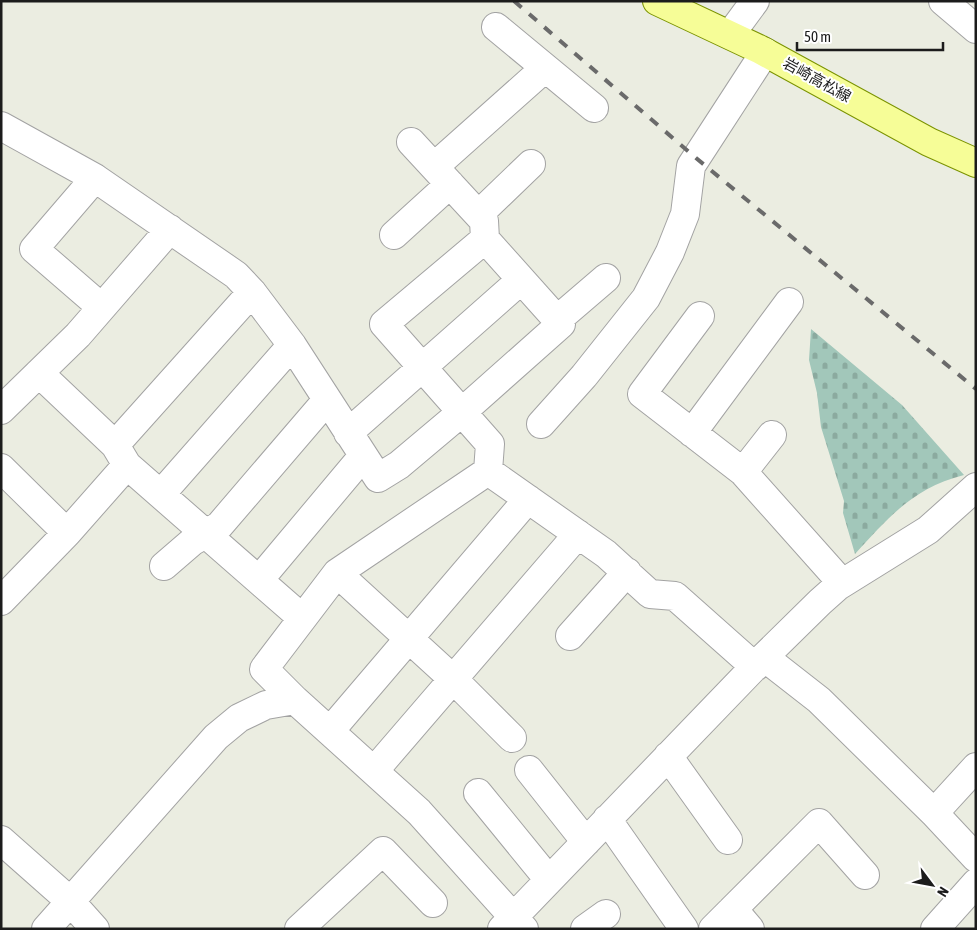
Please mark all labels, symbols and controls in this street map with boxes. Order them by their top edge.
scale bar [797,20,943,52]
text: 50 m [804,28,831,45]
street label: 岩崎高松線 [780,54,854,105]
north arrow [907,860,957,910]
text: N [934,884,952,900]

